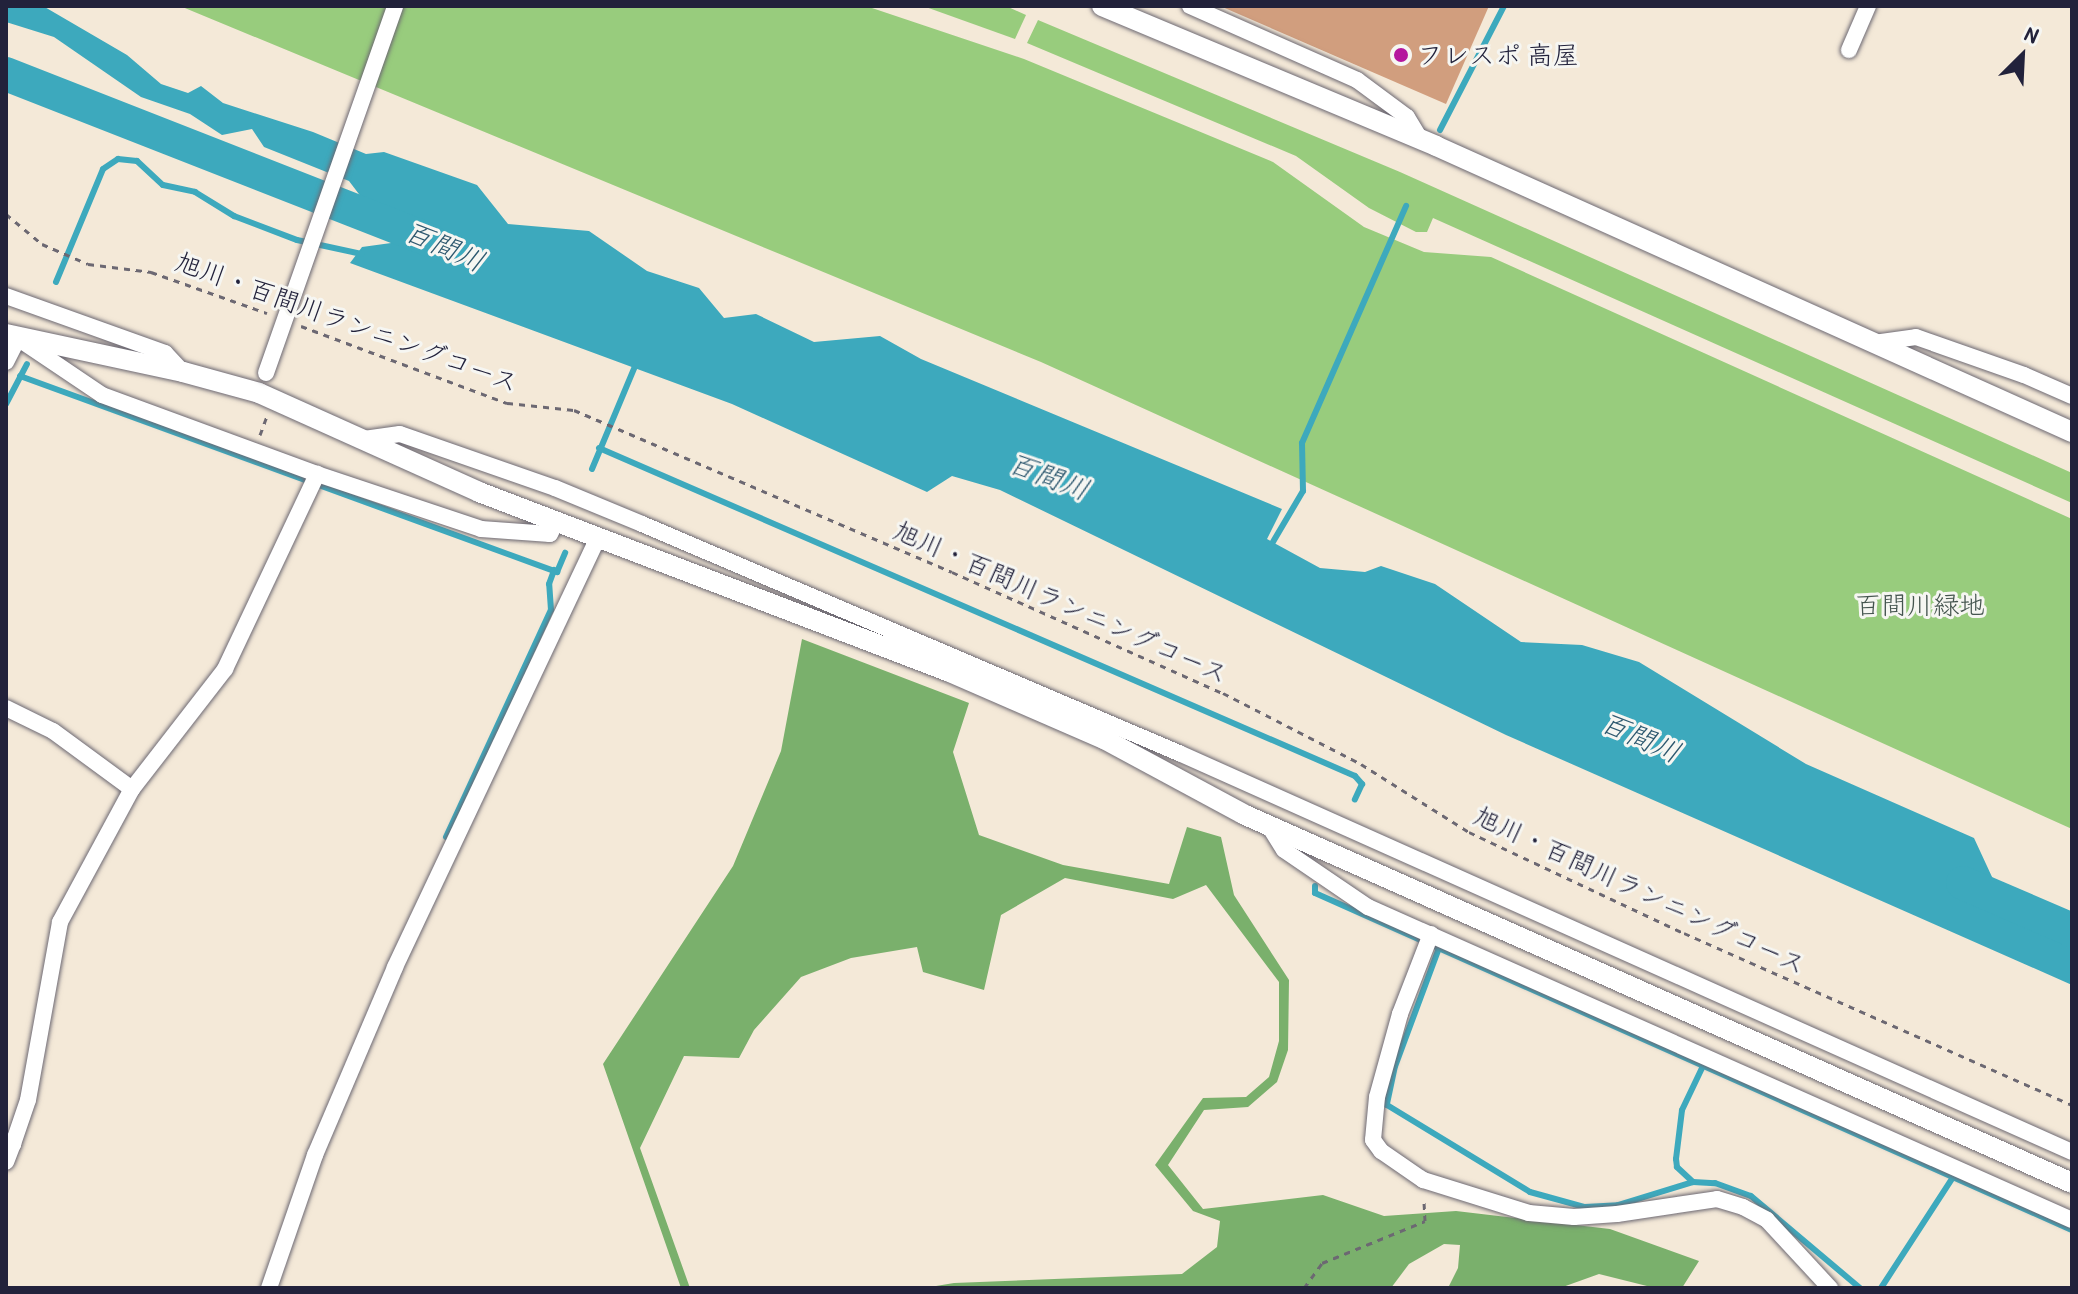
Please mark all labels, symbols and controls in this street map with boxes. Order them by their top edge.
north arrow [1982,16,2062,96]
text: N [2020,18,2043,50]
place label: フレスポ 高屋 [1417,39,1579,71]
marker: フレスポ 高屋 [1392,46,1410,64]
water label: 百間川 [400,214,490,278]
street label: 旭川・百間川ランニングコース [171,245,523,399]
water label: 百間川 [1004,445,1094,507]
street label: 旭川・百間川ランニングコース [888,514,1234,690]
park label: 百間川緑地 [1855,589,1985,621]
water label: 百間川 [1596,705,1686,769]
street label: 旭川・百間川ランニングコース [1468,799,1812,981]

